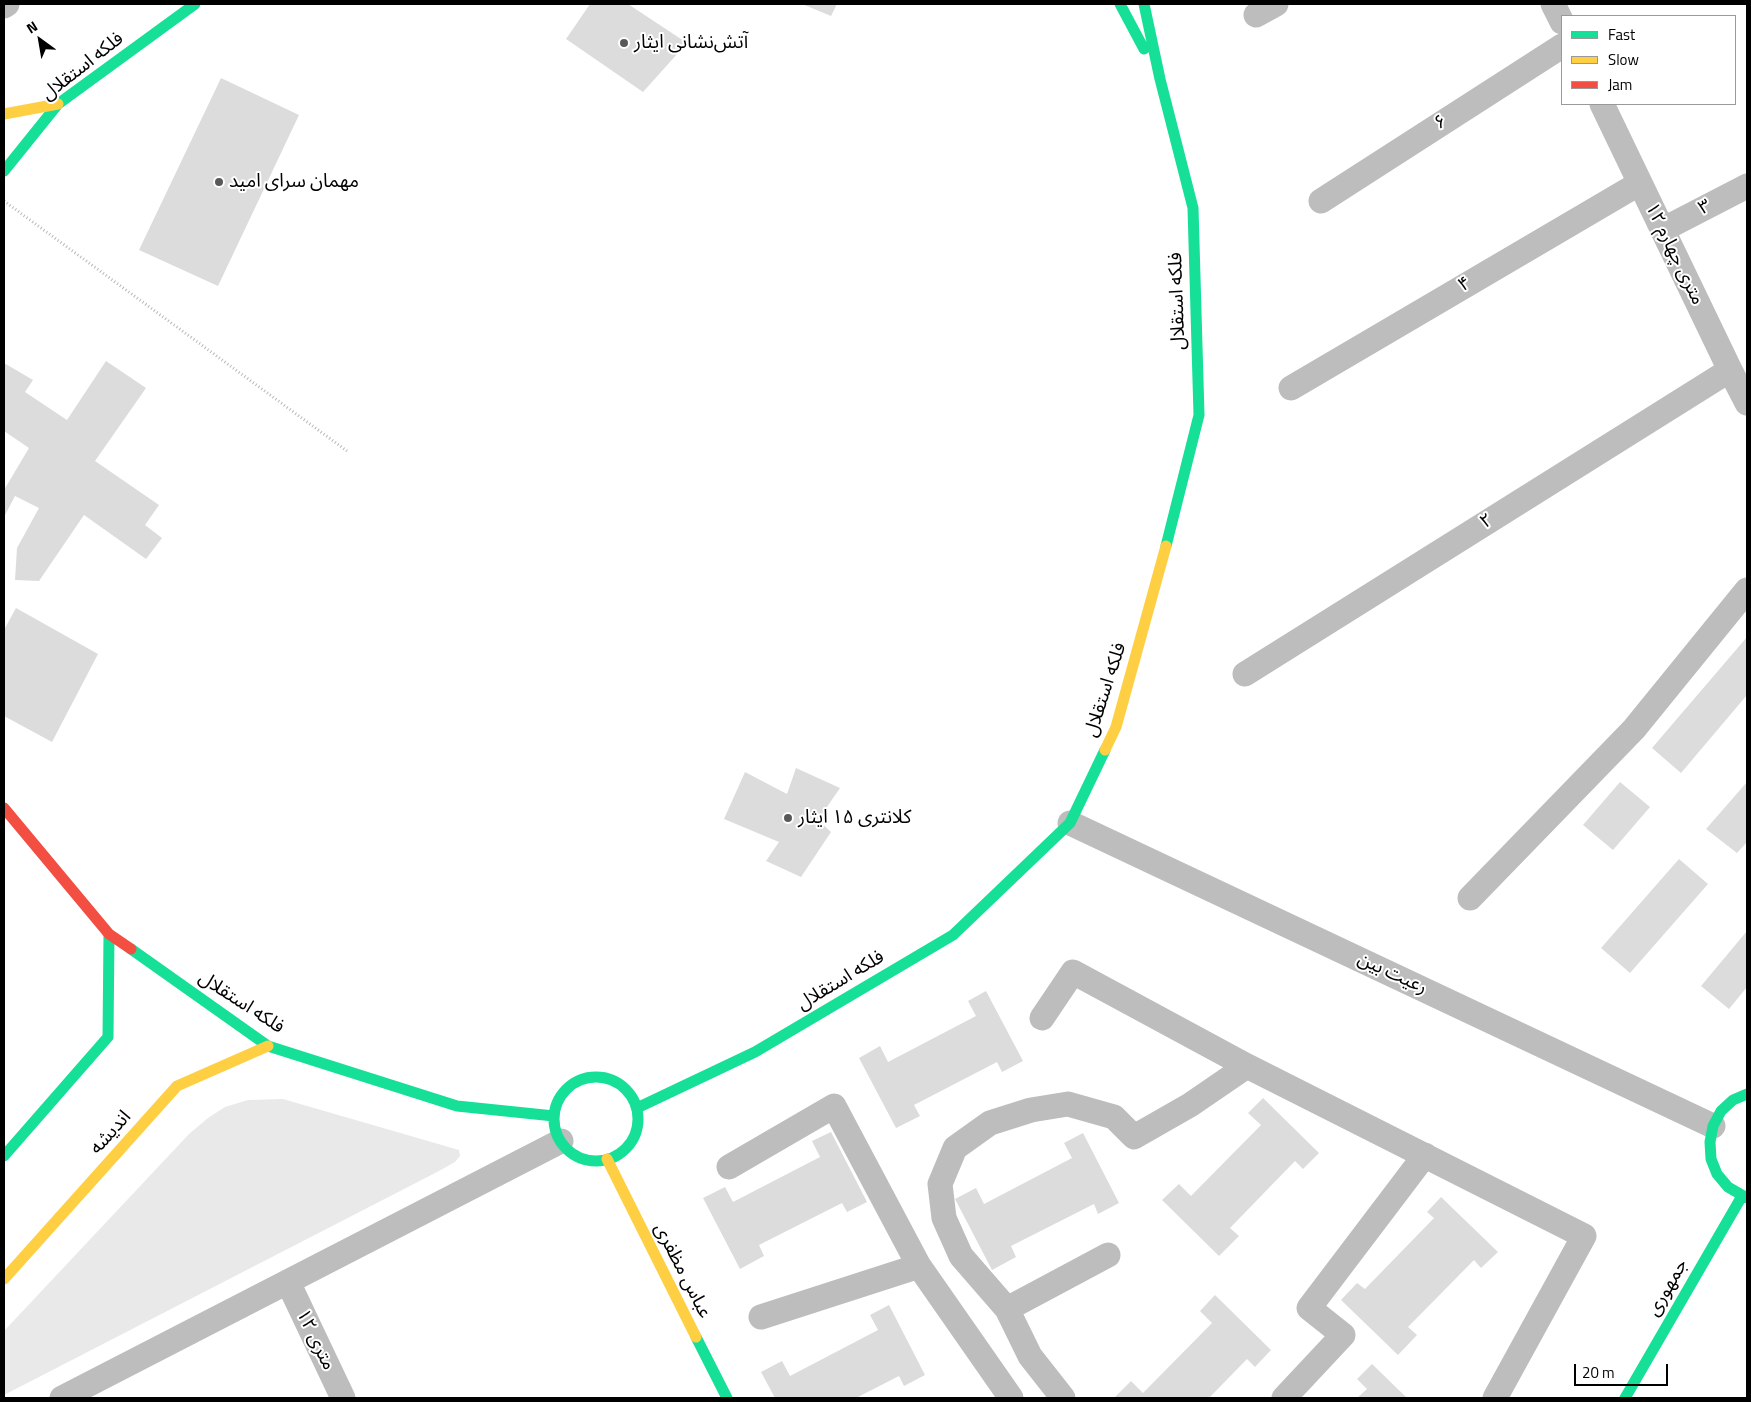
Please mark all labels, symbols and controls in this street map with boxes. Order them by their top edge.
north arrow [15,15,65,65]
text: N [22,15,41,38]
legend [1561,15,1736,105]
text: Fast [1608,23,1635,46]
street label: فلکه استقلال [37,28,129,106]
place label: آتش‌نشانی ایثار [634,32,748,54]
marker: آتش‌نشانی ایثار [618,37,630,49]
text: Slow [1608,48,1639,71]
text: Jam [1608,73,1632,96]
street label: ۶ [1430,110,1452,136]
place label: مهمان سرای امید [229,171,359,193]
marker: مهمان سرای امید [213,176,225,188]
street label: ۳ [1695,195,1715,221]
street label: ۱۲ متری چهارم [1639,199,1709,309]
street label: فلکه استقلال [1165,252,1191,350]
street label: ۴ [1455,272,1475,298]
street label: ۲ [1476,509,1498,535]
street label: فلکه استقلال [1080,640,1132,740]
place label: کلانتری ۱۵ ایثار [798,807,911,829]
marker: کلانتری ۱۵ ایثار [782,812,794,824]
street label: فلکه استقلال [793,946,889,1016]
street label: رعیت بین [1354,948,1430,1000]
street label: فلکه استقلال [194,967,288,1039]
street label: اندیشه [86,1106,136,1160]
street label: عباس مظفری [648,1220,716,1322]
street label: جمهوری [1643,1255,1693,1321]
street label: ۱۲ متری [291,1306,339,1374]
scale bar [1576,1354,1670,1386]
text: 20 m [1582,1361,1615,1384]

